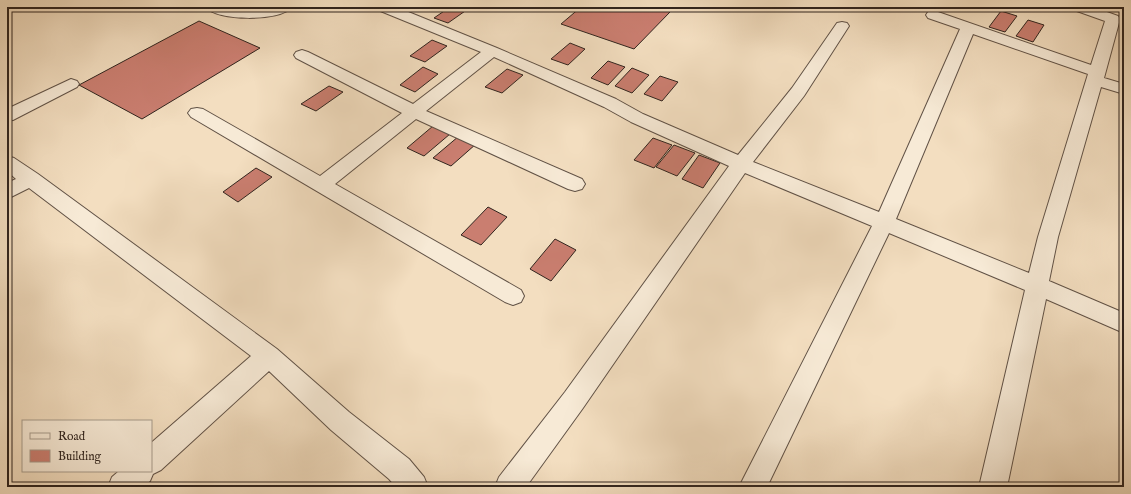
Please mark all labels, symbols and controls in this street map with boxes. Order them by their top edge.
legend [22,420,152,472]
text: Road [58,429,86,444]
text: Building [58,449,102,464]

